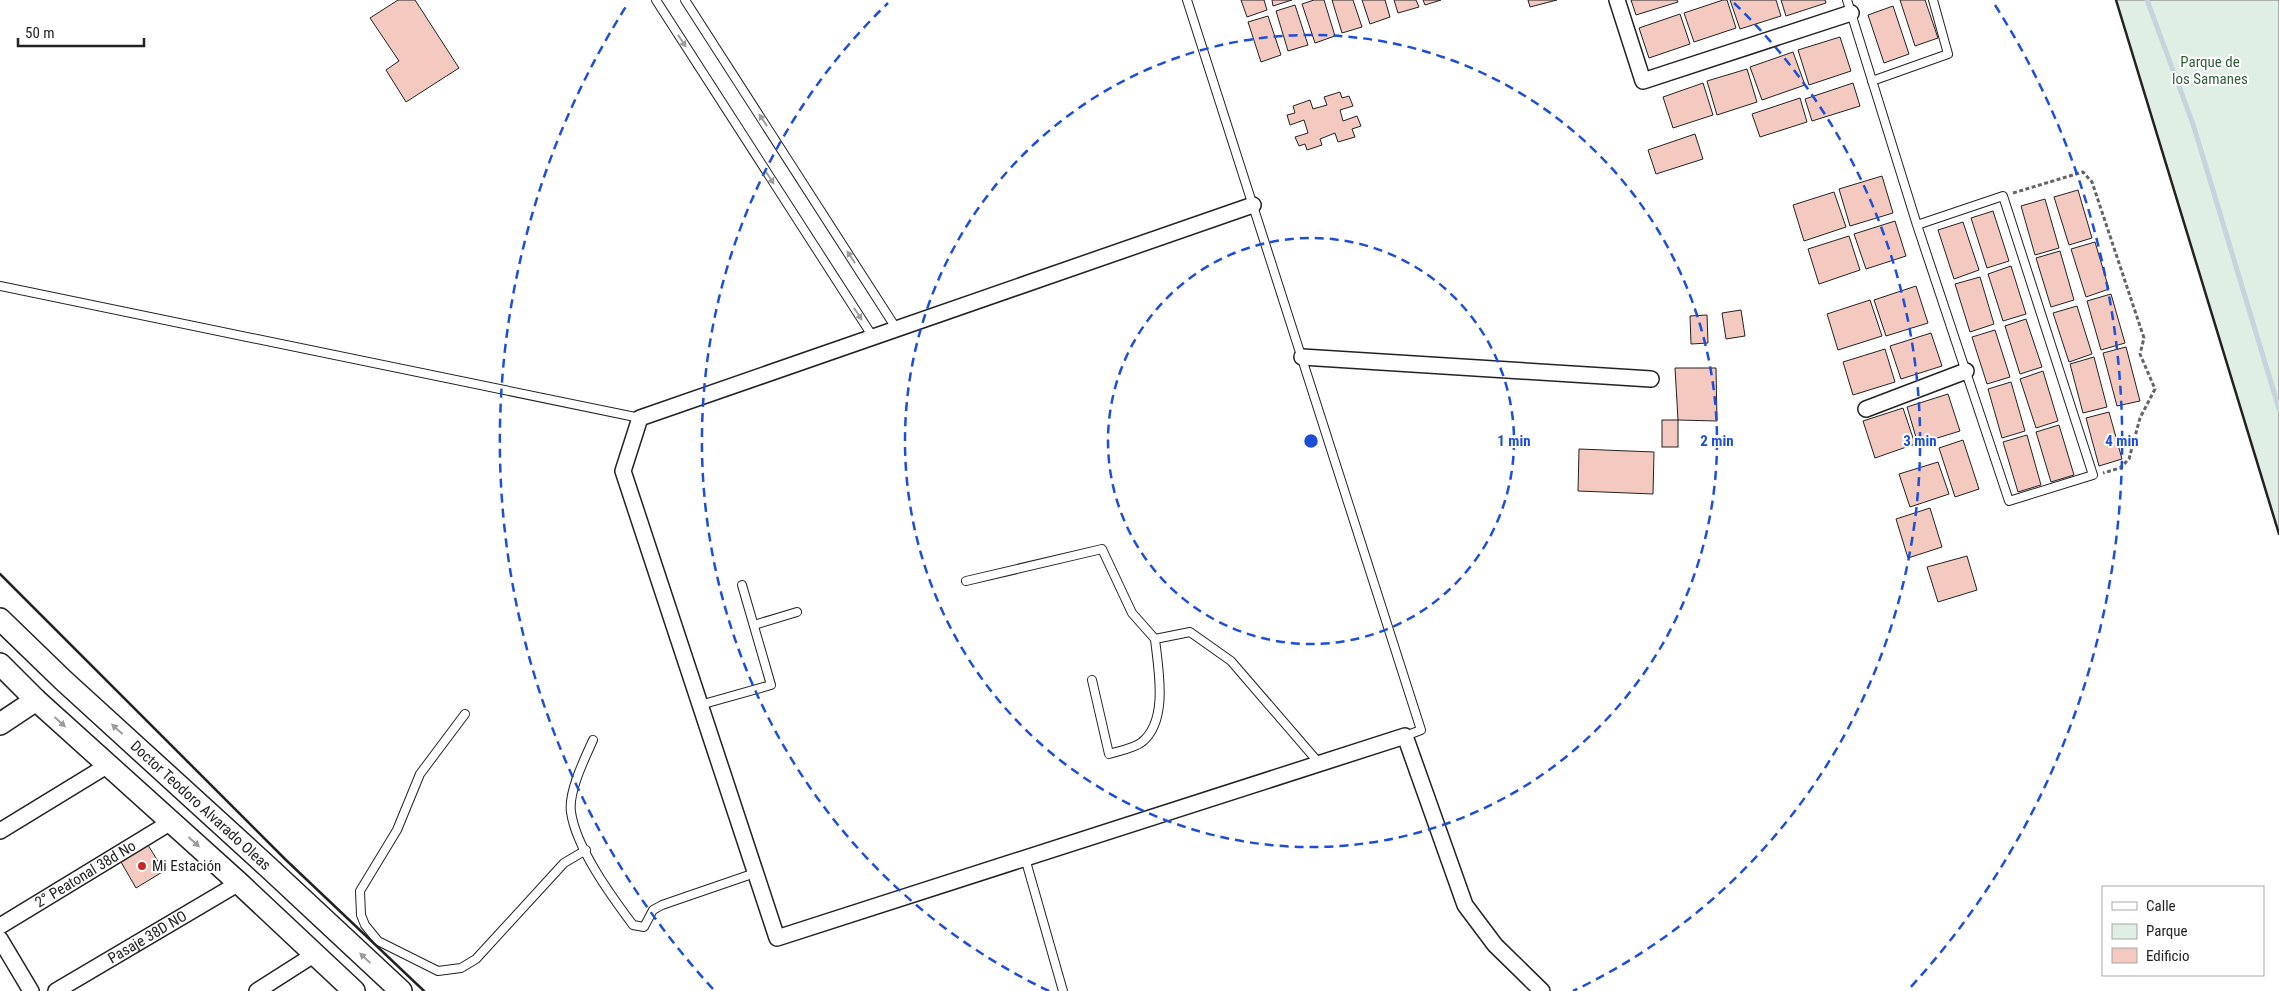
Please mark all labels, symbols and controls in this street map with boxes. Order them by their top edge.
scale bar [18,15,144,47]
text: 50 m [25,24,55,42]
one-way arrow [678,34,687,48]
park label: Parque de los Samanes [2172,53,2248,88]
one-way arrow [758,114,768,127]
one-way arrow [765,171,775,184]
one-way arrow [846,250,856,264]
one-way arrow [853,308,863,321]
centre of rings [1302,432,1320,450]
text: 1 min [1497,432,1531,450]
text: 2 min [1700,432,1734,450]
text: 3 min [1903,432,1937,450]
text: 4 min [2105,432,2139,450]
one-way arrow [54,716,66,728]
one-way arrow [112,723,124,735]
street label: Doctor Teodoro Alvarado Oleas [127,737,275,874]
street label: 2° Peatonal 38d No [32,837,139,912]
one-way arrow [188,837,201,848]
place label: Mi Estación [152,857,221,875]
marker: Mi Estación [136,860,148,872]
legend [2102,886,2264,976]
text: Calle [2146,897,2176,915]
street label: Pasaje 38D NO [105,907,190,967]
text: Parque [2146,922,2188,940]
text: Edificio [2146,947,2189,965]
one-way arrow [360,952,372,964]

